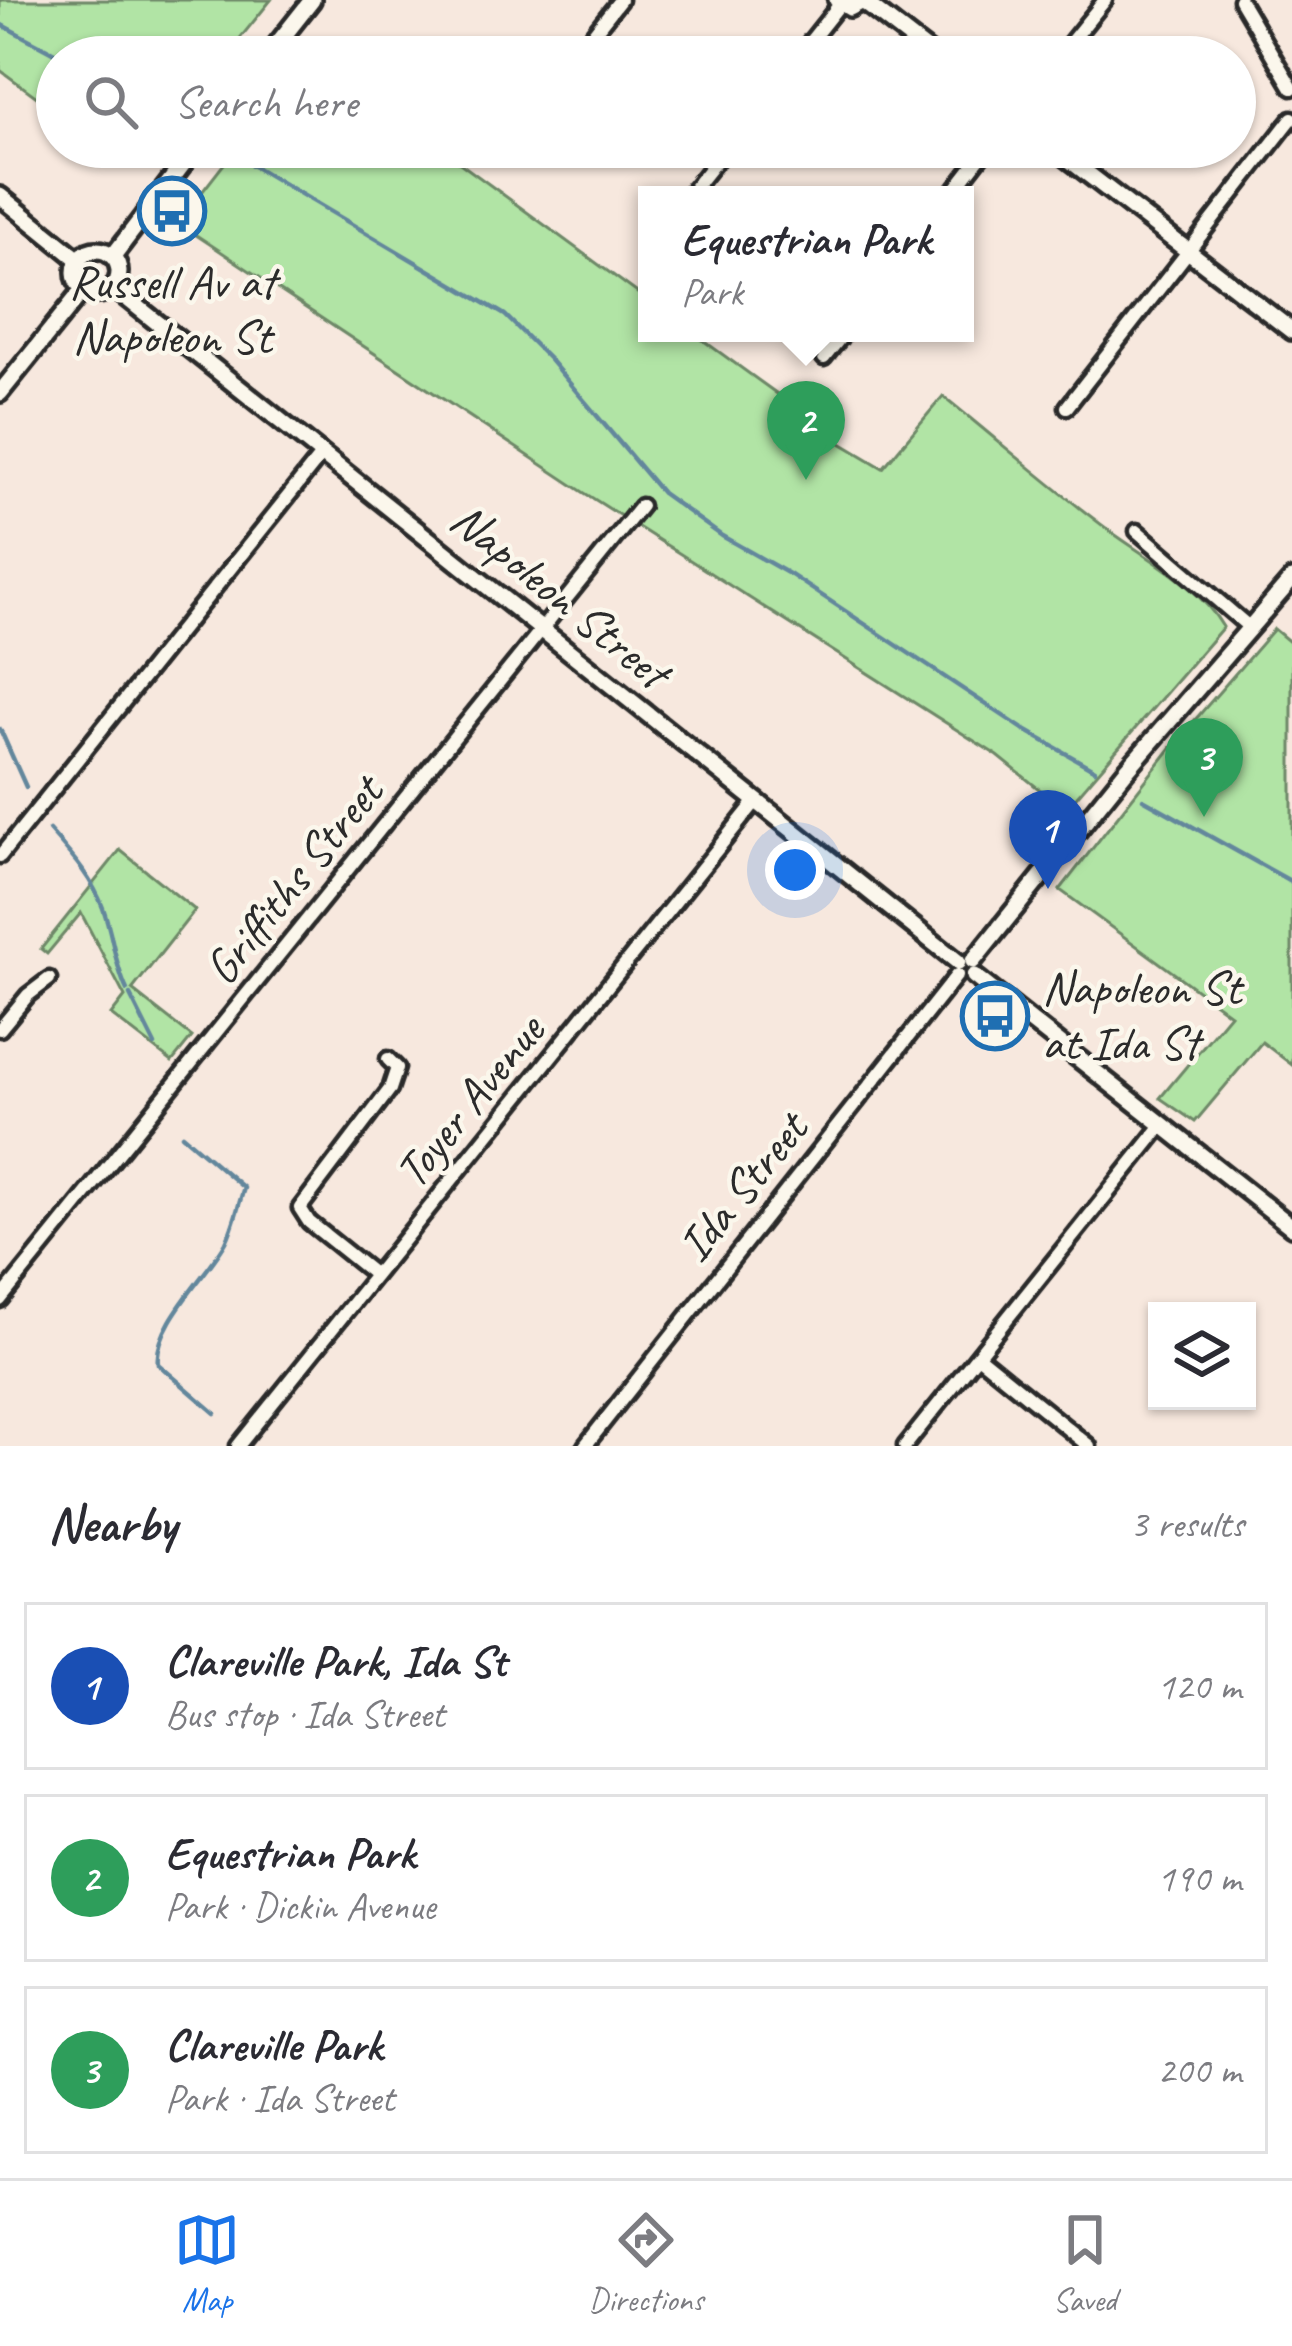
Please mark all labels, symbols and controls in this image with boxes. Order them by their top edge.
search box [36,36,1256,168]
icon: search [78,69,144,135]
text: Search here [174,74,357,131]
bus stop icon: Russell Av at Napoleon St [137,176,207,246]
popup [638,186,974,342]
text: Equestrian Park [681,211,931,268]
place label: Russell Av at Napoleon St [69,252,281,367]
text: Park [681,268,743,317]
pin: 2 [767,381,845,480]
street label: Napoleon Street [439,489,686,705]
pin: 3 [1165,718,1243,817]
street label: Griffiths Street [191,761,398,996]
pin: 1 [1009,790,1087,889]
your location [765,840,825,900]
place label: Napoleon St at Ida St [1042,958,1245,1073]
bus stop icon: Napoleon St at Ida St [960,981,1030,1051]
street label: Toyer Avenue [381,1000,559,1200]
street label: Ida Street [664,1097,823,1273]
map controls [1148,1302,1256,1410]
button: layers [1148,1302,1256,1410]
text: Nearby [48,1492,176,1556]
text: 3 results [1130,1500,1244,1549]
text: Clareville Park, Ida St [165,1633,506,1690]
text: 1 [81,1662,99,1711]
text: 120 m [1157,1662,1241,1711]
text: Bus stop · Ida Street [165,1690,445,1739]
text: Equestrian Park [165,1825,415,1882]
text: 2 [81,1854,99,1903]
text: 190 m [1157,1854,1241,1903]
text: Park · Dickin Avenue [165,1882,435,1931]
text: Clareville Park [165,2017,382,2074]
text: 3 [81,2046,99,2095]
text: 200 m [1157,2046,1241,2095]
text: Park · Ida Street [165,2074,394,2123]
tab: Map [174,2207,240,2321]
tab: Directions [589,2207,703,2321]
tab: Saved [1052,2207,1118,2321]

